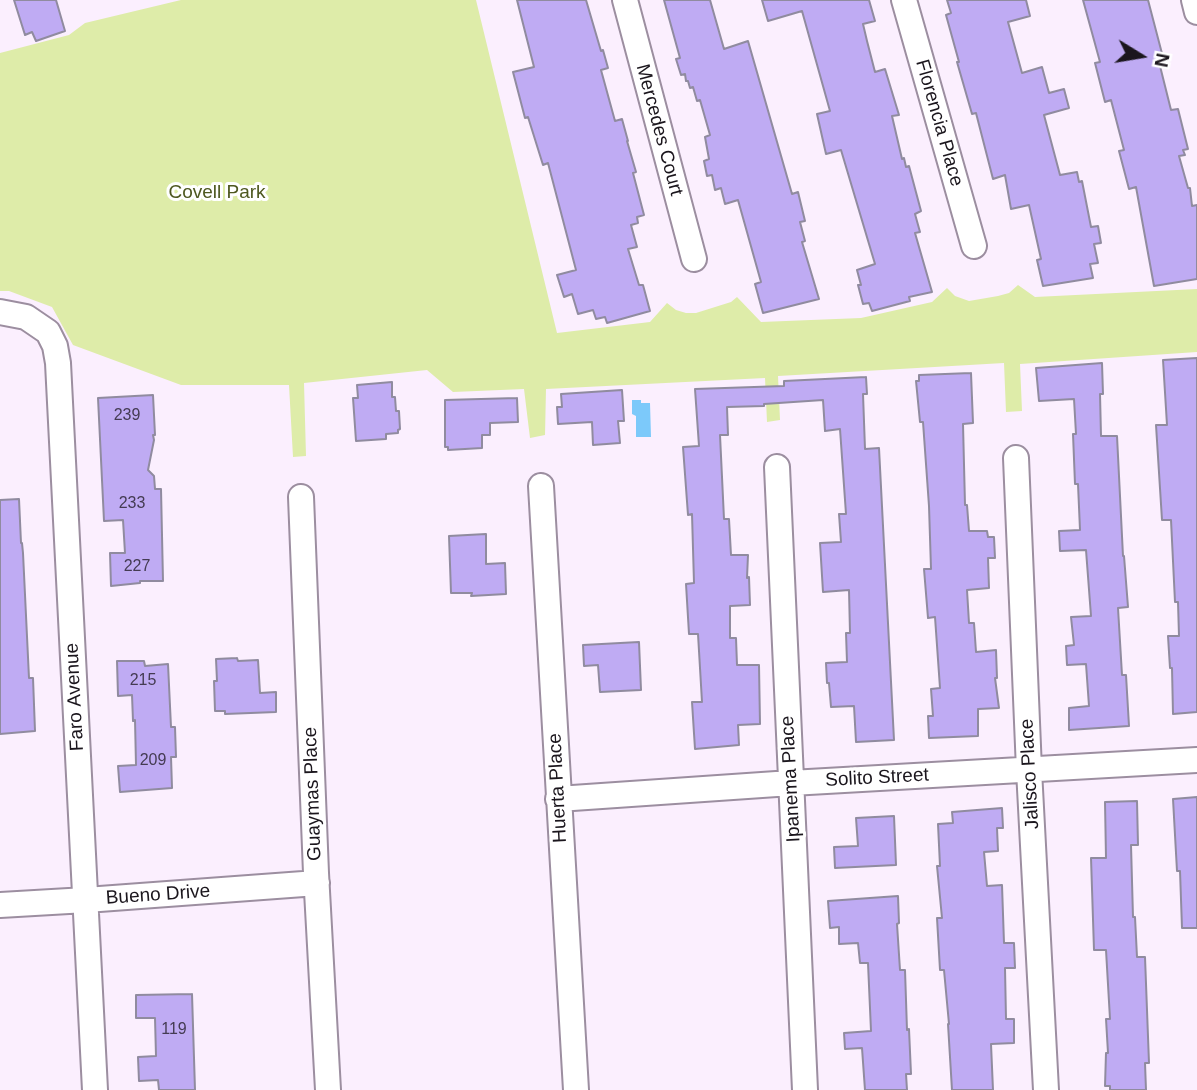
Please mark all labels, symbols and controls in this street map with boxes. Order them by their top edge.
north arrow [1106,21,1176,91]
text: N [1150,51,1174,69]
street label: Florencia Place [910,57,968,189]
street label: Mercedes Court [630,62,688,198]
park label: Covell Park [168,182,266,204]
house number: 239 [114,406,140,426]
house number: 233 [119,494,145,514]
house number: 227 [124,557,150,577]
street label: Faro Avenue [61,642,89,752]
house number: 215 [130,671,156,691]
street label: Ipanema Place [776,715,806,843]
street label: Jalisco Place [1016,718,1044,830]
street label: Guaymas Place [299,727,327,861]
street label: Huerta Place [544,733,572,843]
house number: 209 [140,751,166,771]
street label: Solito Street [825,764,929,792]
street label: Bueno Drive [105,880,211,910]
house number: 119 [161,1020,187,1040]

